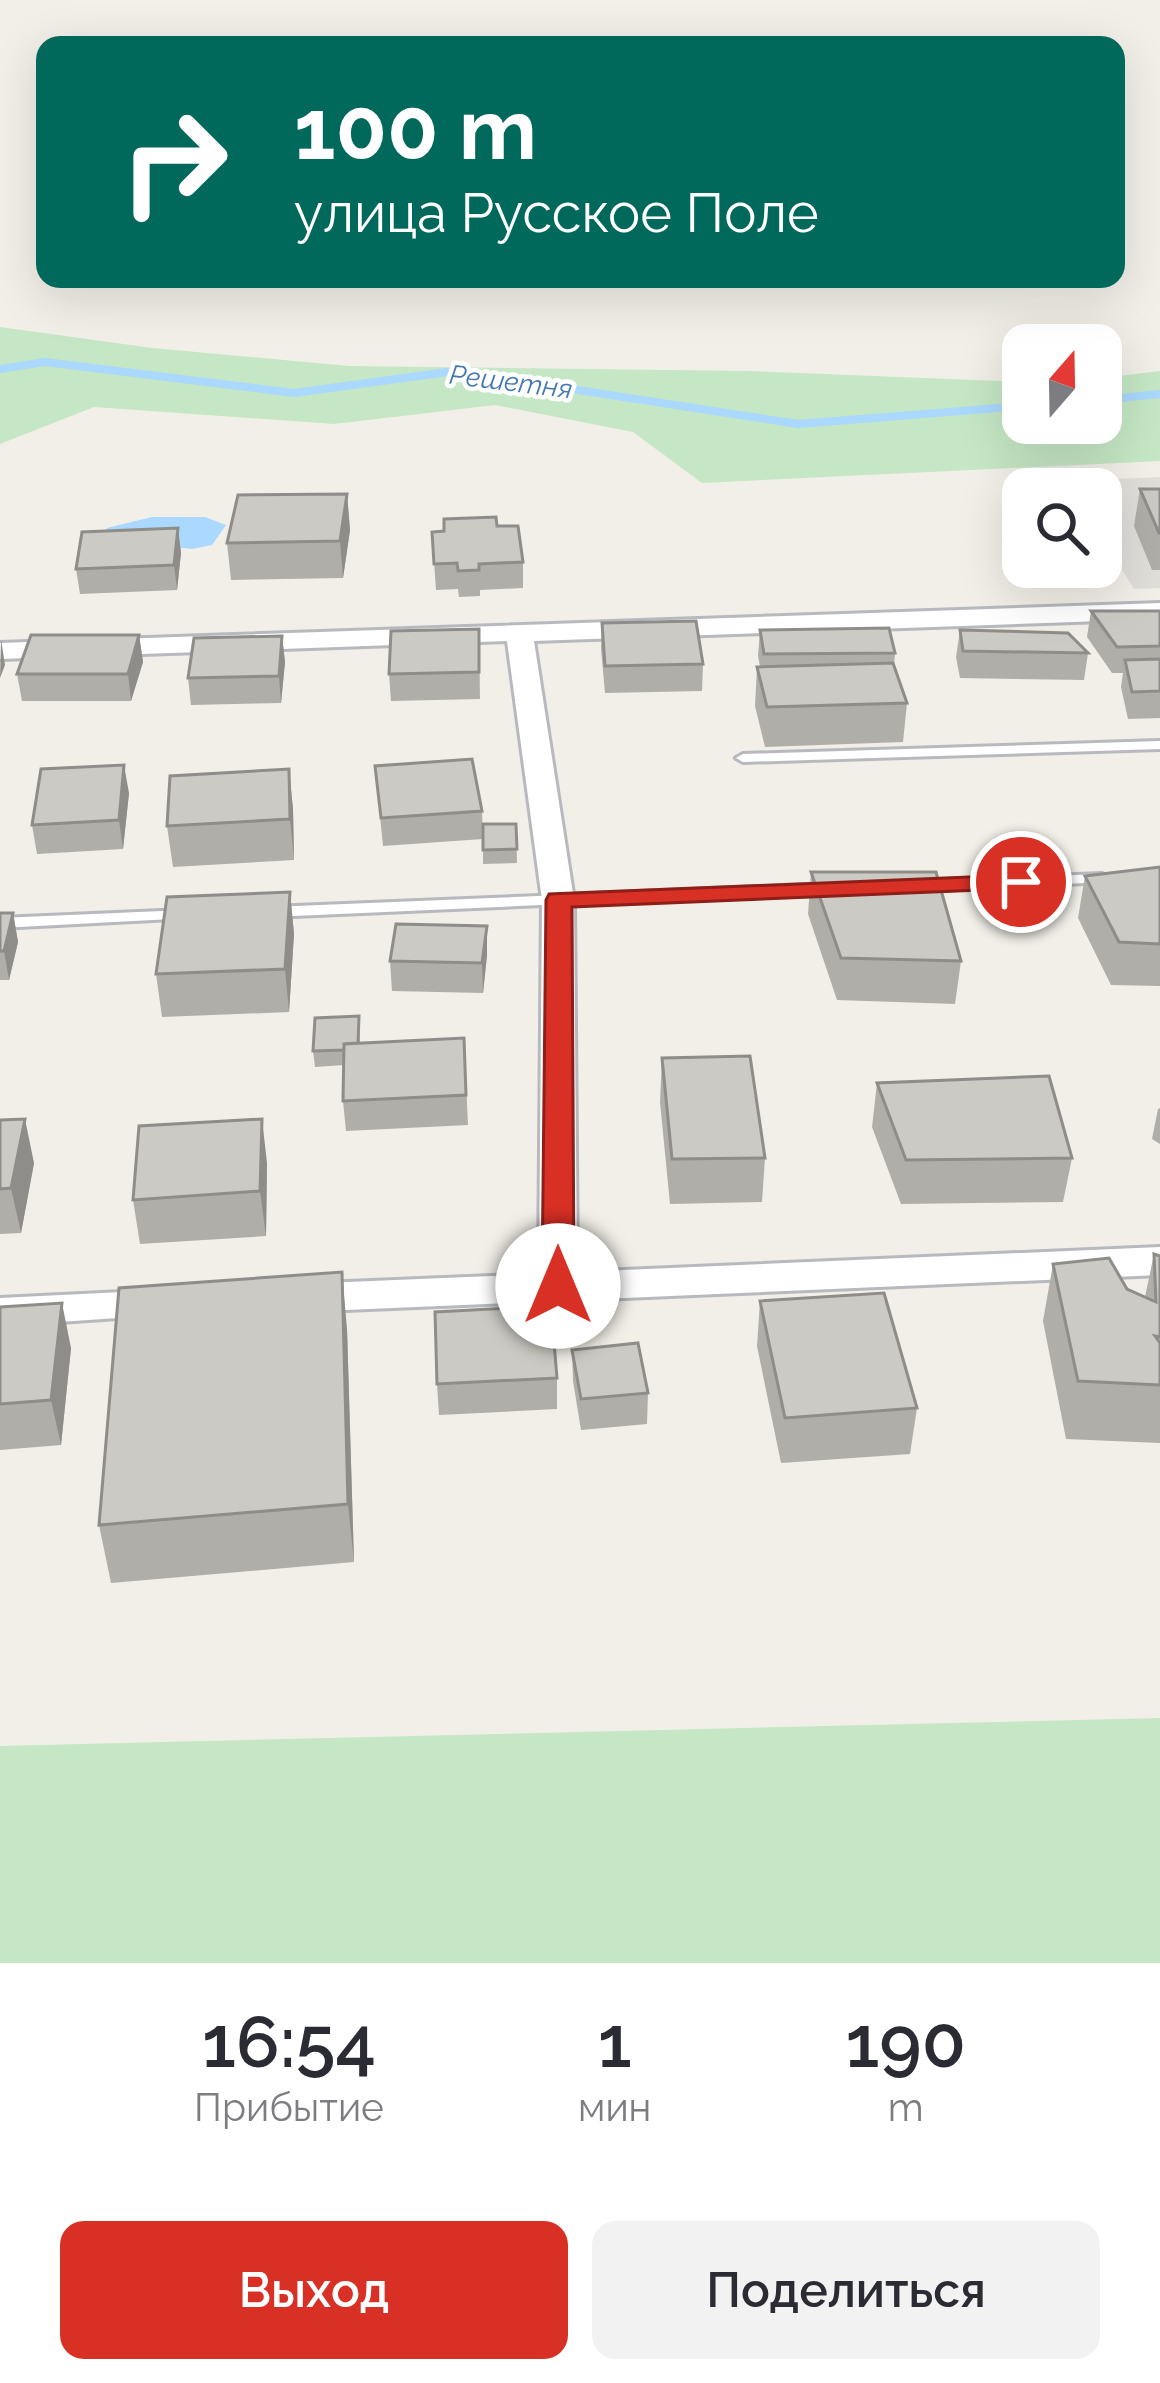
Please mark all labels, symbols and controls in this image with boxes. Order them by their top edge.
text: 100 m [294,80,537,179]
icon: right [96,84,252,240]
text: улица Русское Поле [294,181,819,245]
north arrow [1002,324,1122,444]
map controls [1002,324,1122,588]
water label: Решетня [448,359,574,404]
button: search [1002,468,1122,588]
pin [970,831,1072,933]
icon: arrive [988,849,1054,915]
position arrow [495,1223,621,1349]
text: 16:54 [202,1999,376,2084]
text: 1 [598,1999,632,2084]
text: 190 [845,1999,966,2084]
text: Прибытие [194,2084,384,2130]
text: мин [578,2084,651,2130]
text: m [888,2084,924,2130]
button: Выход [60,2221,568,2359]
button: Поделиться [592,2221,1100,2359]

